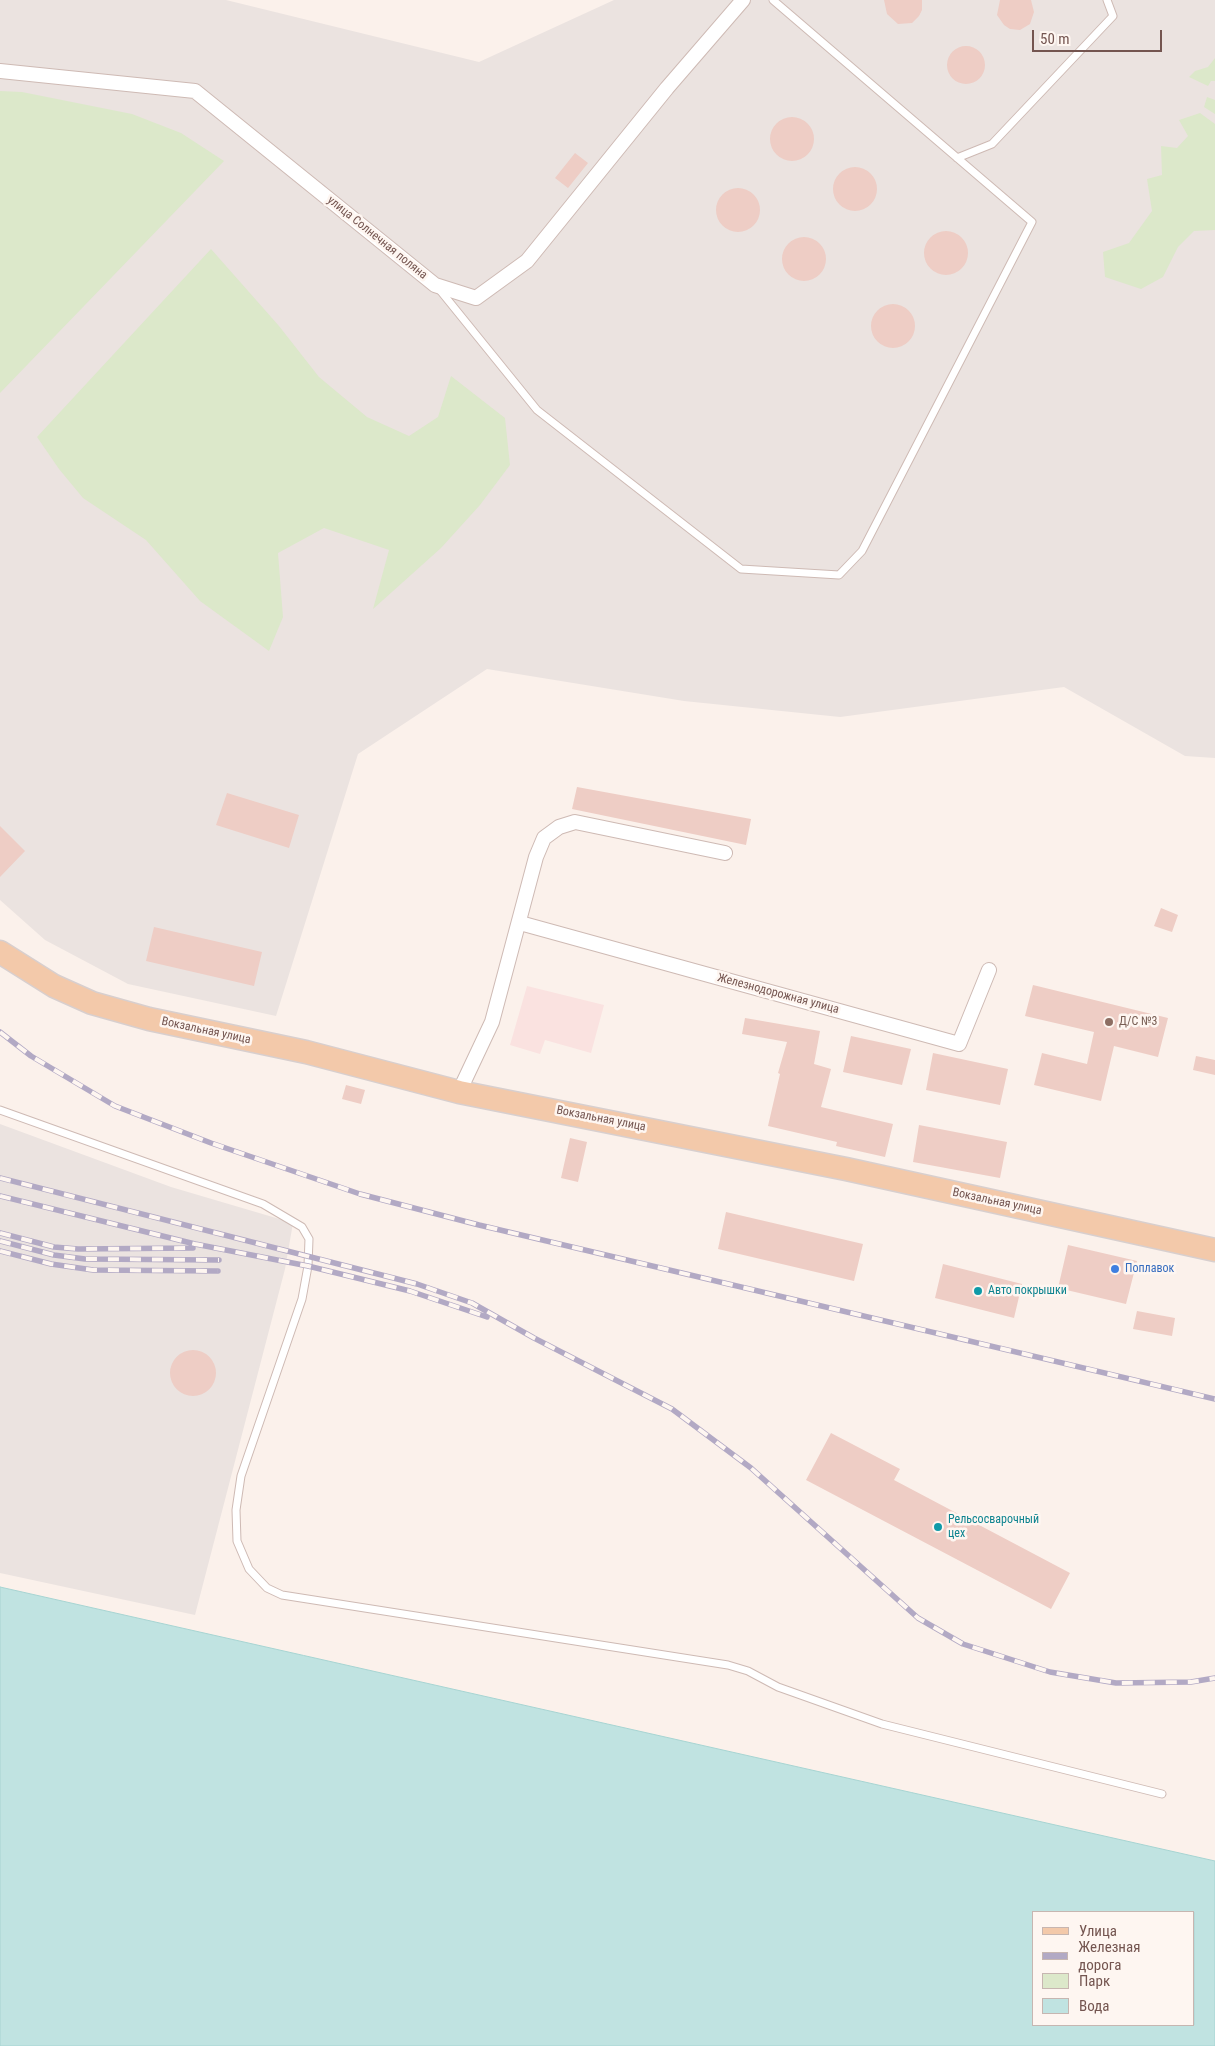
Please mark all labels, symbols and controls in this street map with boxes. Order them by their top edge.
scale bar [1035,20,1165,52]
text: 50 m [1040,30,1070,48]
street label: улица Солнечная поляна [324,193,430,283]
street label: Железнодорожная улица [716,971,840,1017]
street label: Вокзальная улица [160,1015,252,1047]
place label: Д/С №3 [1119,1015,1157,1029]
marker: Д/С №3 [1103,1016,1115,1028]
street label: Вокзальная улица [555,1103,647,1135]
street label: Вокзальная улица [951,1186,1043,1218]
place label: Поплавок [1125,1262,1174,1276]
marker: Поплавок [1109,1263,1121,1275]
place label: Авто покрышки [988,1284,1067,1298]
marker: Авто покрышки [972,1285,984,1297]
place label: Рельсосварочный цех [948,1513,1039,1541]
marker: Рельсосварочный цех [932,1521,944,1533]
legend [1032,1911,1195,2026]
text: Улица [1079,1922,1117,1940]
text: Железная дорога [1078,1938,1140,1974]
text: Парк [1079,1972,1110,1990]
text: Вода [1079,1997,1109,2015]

